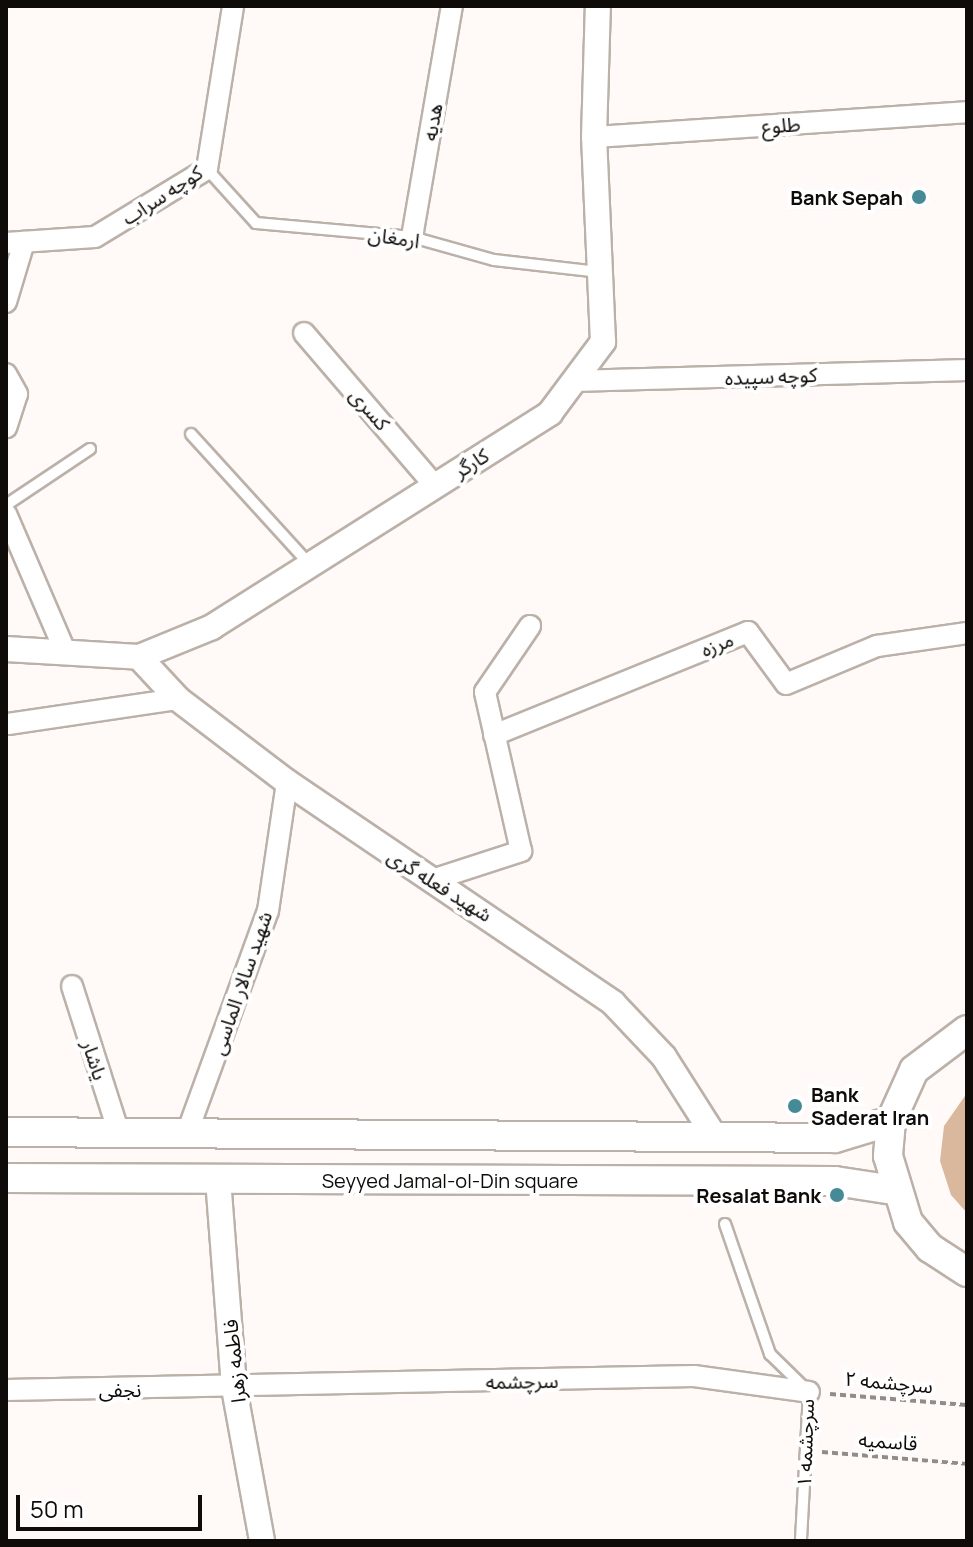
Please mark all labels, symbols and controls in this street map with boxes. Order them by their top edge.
street label: هدیه [417,101,447,143]
street label: طلوع [761,112,801,138]
street label: کوچه سراب [117,160,207,230]
place label: Bank Sepah [790,185,903,209]
marker: Bank Sepah [910,188,928,206]
street label: ارمغان [367,222,421,252]
street label: کوچه سپیده [724,362,818,390]
street label: کسری [345,383,395,435]
street label: کارگر [449,443,493,483]
street label: مرزه [697,627,737,661]
street label: شهید فعله گری [383,843,497,927]
street label: شهید سالار الماسی [205,908,277,1058]
street label: یاشار [77,1037,113,1083]
place label: Bank Saderat Iran [811,1082,929,1129]
marker: Bank Saderat Iran [786,1097,804,1115]
street label: Seyyed Jamal-ol-Din square [322,1168,578,1192]
place label: Resalat Bank [696,1183,821,1207]
marker: Resalat Bank [828,1186,846,1204]
street label: فاطمه زهرا [218,1318,250,1404]
street label: سرچشمه ۲ [844,1366,934,1398]
street label: سرچشمه [485,1368,559,1394]
street label: نجفی [99,1377,141,1401]
street label: سرچشمه ۱ [791,1398,819,1488]
street label: قاسمیه [858,1427,918,1455]
scale bar [20,1479,206,1529]
text: 50 m [30,1492,84,1525]

